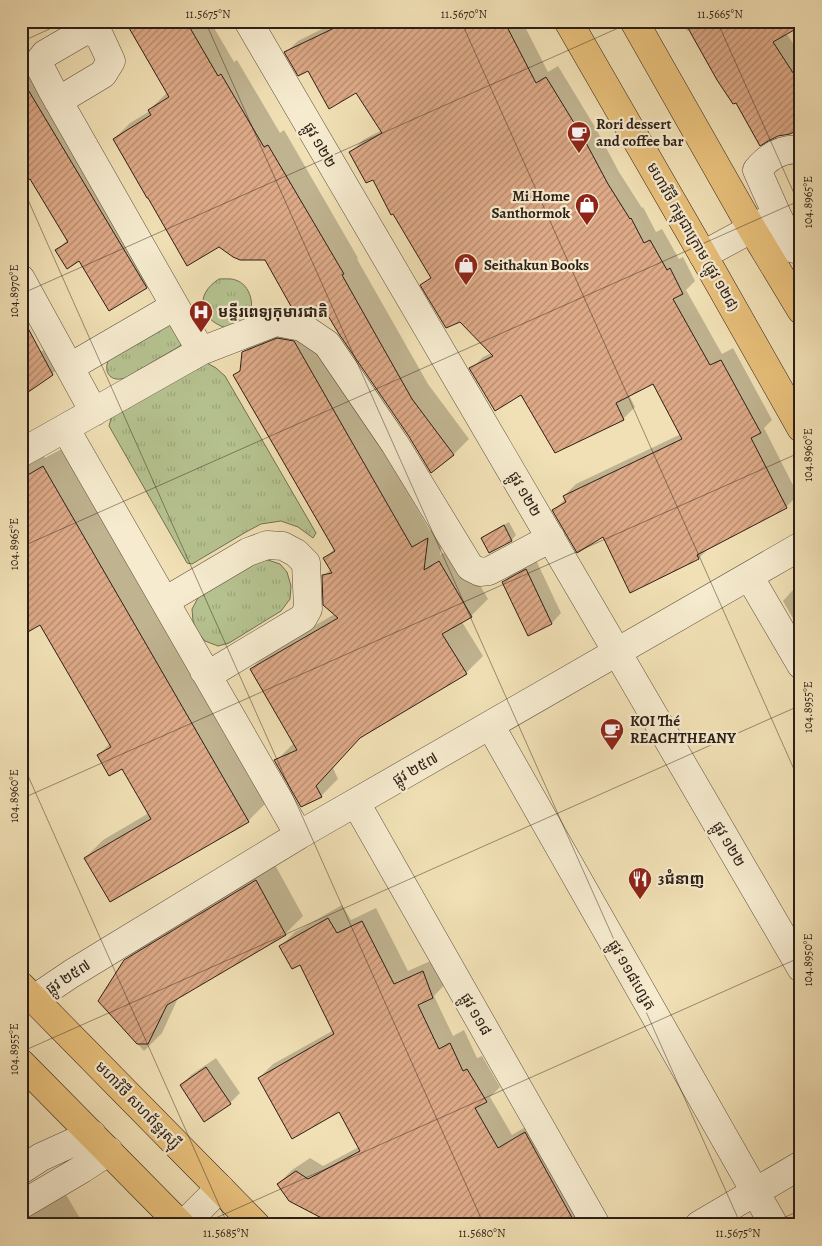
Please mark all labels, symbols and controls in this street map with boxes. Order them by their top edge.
text: 11.5675°N [185,6,231,22]
text: 11.5670°N [441,6,487,22]
text: 11.5665°N [697,6,743,22]
place label: Rori dessert and coffee bar [596,114,684,151]
street label: ផ្លូវ ១២២ [296,119,341,173]
cafe icon: Rori dessert and coffee bar [566,120,592,154]
street label: មហាវិថី កម្ពុជាក្រោម (ផ្លូវ ១២៨) [639,159,744,317]
text: 104.8965°E [800,176,816,228]
place label: Mi Home Santhormok [491,186,570,223]
shop icon: Mi Home Santhormok [574,192,600,226]
shop icon: Seithakun Books [453,252,479,286]
place label: Seithakun Books [484,255,589,275]
text: 104.8970°E [6,264,22,318]
hospital icon: មន្ទីរពេទ្យកុមារជាតិ [188,299,214,333]
place label: មន្ទីរពេទ្យកុមារជាតិ [218,302,328,322]
text: 104.8960°E [800,428,816,482]
street label: ផ្លូវ ១២២ [501,468,546,522]
text: 104.8965°E [6,518,22,570]
text: 104.8955°E [800,681,816,733]
place label: KOI Thé REACHTHEANY [630,711,737,748]
cafe icon: KOI Thé REACHTHEANY [599,717,625,751]
street label: ផ្លូវ ២៥៧ [388,748,443,793]
text: 104.8960°E [6,769,22,823]
street label: ផ្លូវ ១២២ [705,818,750,872]
restaurant icon: 3ជំនាញ [627,866,653,900]
place label: 3ជំនាញ [658,868,705,889]
text: 104.8950°E [800,933,816,987]
street label: ផ្លូវ ១១៨ហ្សេត [601,936,660,1016]
street label: ផ្លូវ ២៥៧ [42,955,96,1002]
street label: ផ្លូវ ១១៨ [453,989,496,1041]
text: 104.8955°E [6,1023,22,1075]
street label: មហាវិថី សហព័ន្ធរុស្ស៊ី [89,1057,185,1155]
text: 11.5685°N [203,1225,249,1241]
text: 11.5680°N [458,1225,506,1241]
text: 11.5675°N [715,1225,761,1241]

